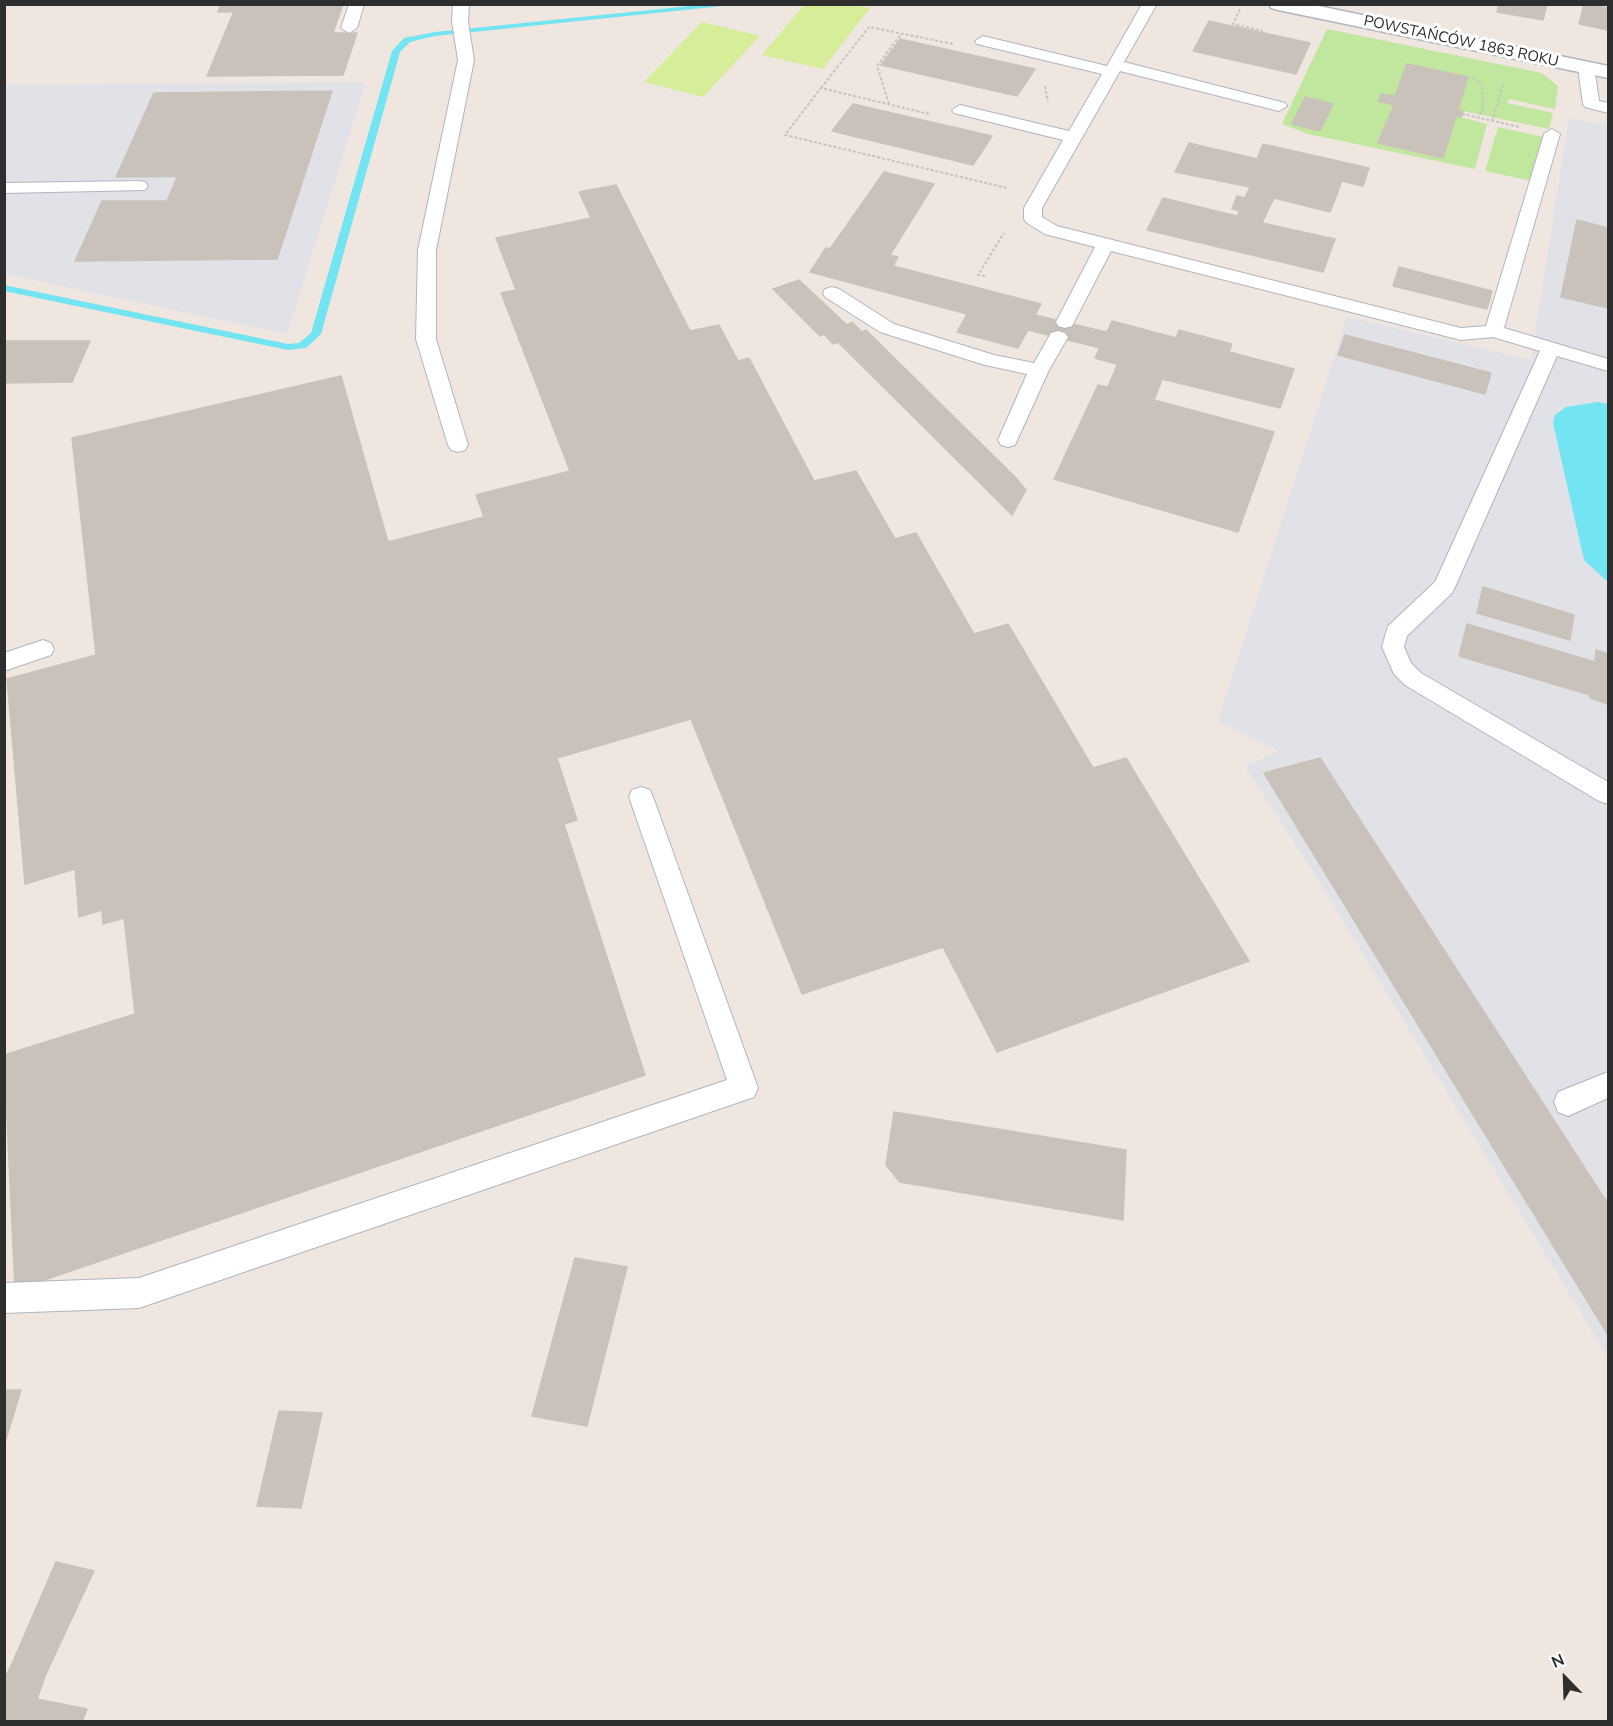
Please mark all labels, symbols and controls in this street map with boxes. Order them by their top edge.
street label: POWSTAŃCÓW 1863 ROKU [1362,13,1560,71]
north arrow [1535,1648,1595,1708]
text: N [1548,1649,1568,1674]

